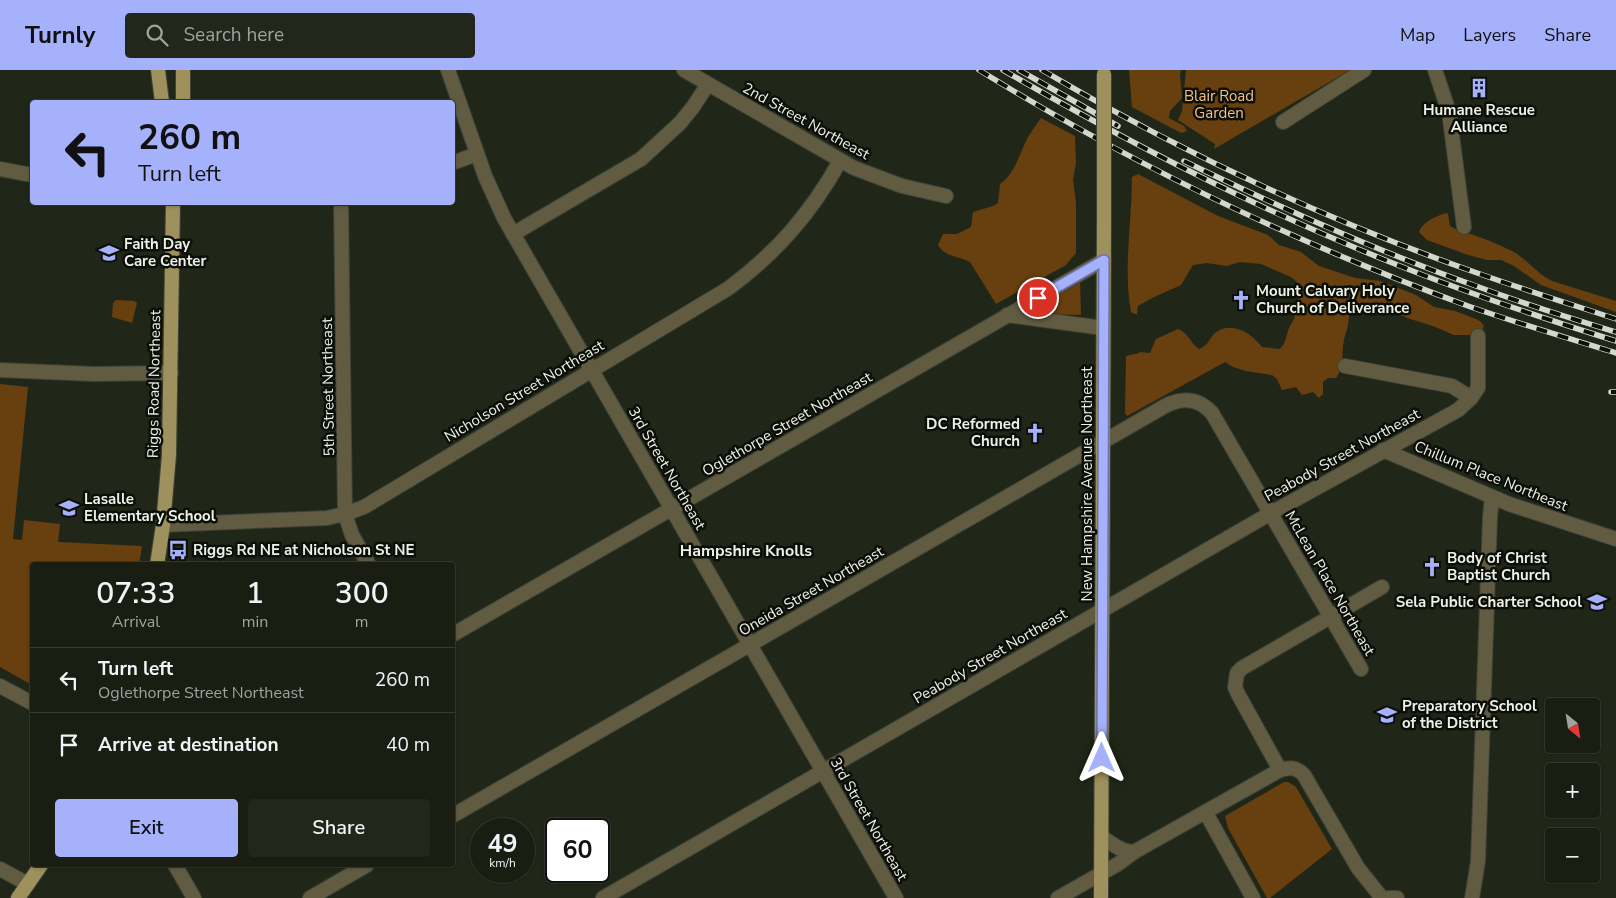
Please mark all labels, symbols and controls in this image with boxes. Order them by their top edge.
search box [125,13,475,58]
text: Turnly [25,19,95,51]
icon: search [143,21,171,49]
text: Search here [183,22,284,48]
text: Map [1400,23,1435,47]
text: Layers [1463,23,1516,47]
text: Share [1544,23,1591,47]
building icon: Humane Rescue Alliance [1468,77,1490,99]
street label: 2nd Street Northeast [739,78,874,165]
park label: Blair Road Garden [1184,86,1254,123]
place label: Humane Rescue Alliance [1423,100,1535,137]
text: 260 m [138,114,241,161]
icon: left [55,120,120,185]
text: Turn left [138,159,221,189]
place label: Faith Day Care Center [124,234,206,271]
school or university icon: Faith Day Care Center [98,242,120,264]
pin [1017,277,1059,319]
place label: Mount Calvary Holy Church of Deliverance [1256,281,1409,318]
icon: arrive [1024,284,1052,312]
church icon: Mount Calvary Holy Church of Deliverance [1230,289,1252,311]
street label: Riggs Road Northeast [143,309,165,458]
street label: 5th Street Northeast [317,317,339,457]
street label: Nicholson Street Northeast [441,335,608,447]
street label: New Hampshire Avenue Northeast [1077,366,1097,601]
street label: Oglethorpe Street Northeast [699,367,876,481]
street label: 3rd Street Northeast [624,403,711,534]
street label: Peabody Street Northeast [1261,404,1424,506]
place label: DC Reformed Church [926,414,1020,451]
church icon: DC Reformed Church [1024,422,1046,444]
street label: Chillum Place Northeast [1411,436,1571,516]
place label: Lasalle Elementary School [84,489,216,526]
school or university icon: Lasalle Elementary School [58,497,80,519]
street label: McLean Place Northeast [1280,507,1380,660]
bus stop icon: Riggs Rd NE at Nicholson St NE [167,539,189,561]
place label: Riggs Rd NE at Nicholson St NE [193,540,414,560]
district label: Hampshire Knolls [680,540,812,562]
street label: Oneida Street Northeast [735,541,888,641]
place label: Body of Christ Baptist Church [1447,548,1550,585]
church icon: Body of Christ Baptist Church [1421,556,1443,578]
text: 07:33 [96,573,175,614]
text: 1 [246,573,264,614]
text: 300 [335,573,389,614]
school or university icon: Sela Public Charter School [1586,591,1608,613]
place label: Sela Public Charter School [1396,592,1582,612]
street label: Peabody Street Northeast [909,603,1071,708]
text: Arrival [112,611,160,633]
text: min [242,611,268,633]
text: m [355,611,369,633]
text: Turn left [98,656,173,682]
icon: left [55,666,83,694]
text: 260 m [375,667,430,693]
text: Oglethorpe Street Northeast [98,682,304,704]
place label: Preparatory School of the District [1402,696,1537,733]
north arrow [1545,698,1600,752]
map controls [1545,698,1600,883]
school or university icon: Preparatory School of the District [1376,704,1398,726]
icon: arrive [55,731,83,759]
position arrow [1075,731,1127,783]
text: Arrive at destination [98,732,279,758]
text: 40 m [386,732,430,758]
street label: 3rd Street Northeast [826,754,913,885]
button: + [1545,763,1600,818]
button: Exit [55,799,238,857]
button: Share [248,799,430,857]
speed limit sign: 60 [545,818,610,883]
text: 49 [487,827,518,861]
button: − [1545,828,1600,883]
text: km/h [489,855,516,871]

